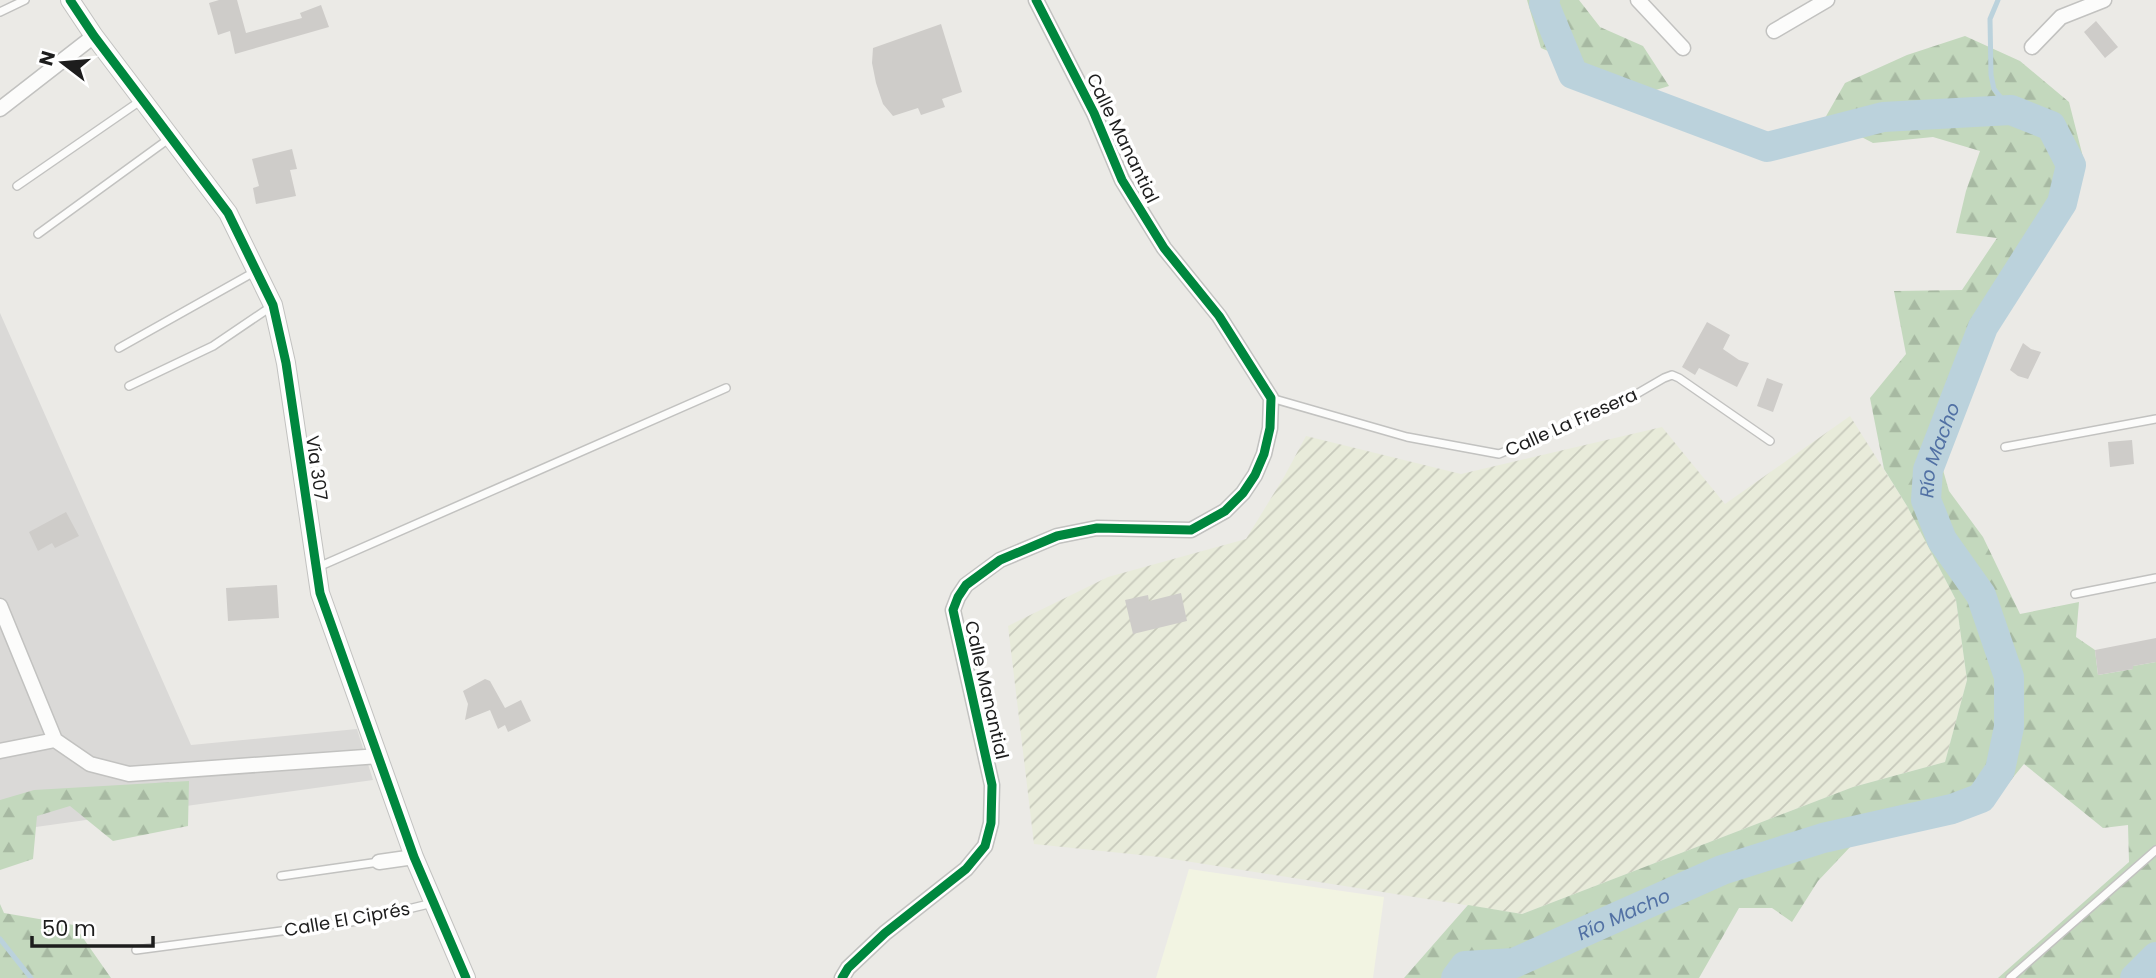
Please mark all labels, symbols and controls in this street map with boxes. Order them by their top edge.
north arrow [28,28,98,98]
text: N [32,48,62,69]
street label: Calle Manantial [1081,69,1165,207]
street label: Calle La Fresera [1501,382,1641,462]
water label: Río Macho [1913,398,1966,499]
street label: Vía 307 [300,434,334,502]
street label: Calle Manantial [959,618,1015,762]
water label: Río Macho [1573,881,1674,947]
street label: Calle El Ciprés [282,896,412,942]
scale bar [32,904,152,948]
text: 50 m [42,914,96,943]

